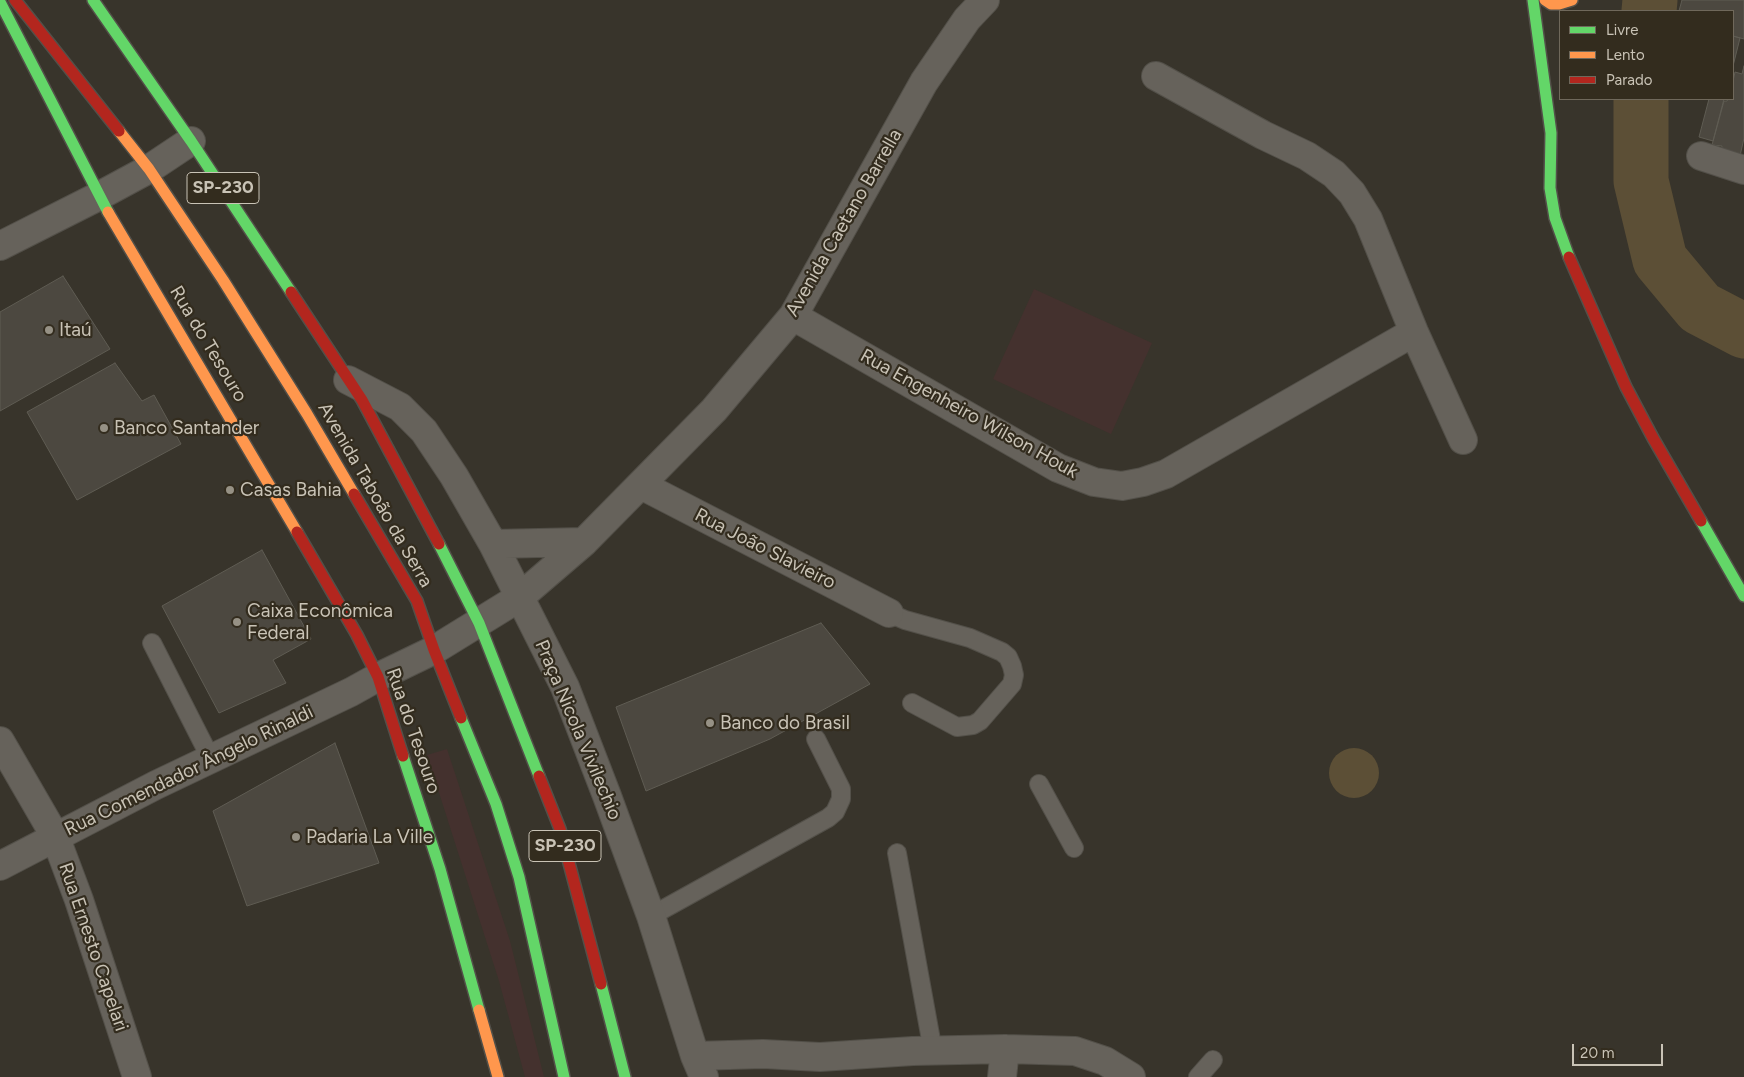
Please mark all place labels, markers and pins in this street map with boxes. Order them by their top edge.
place label: Itaú [59,319,92,341]
marker: Itaú [43,324,55,336]
place label: Banco Santander [114,417,259,439]
marker: Banco Santander [98,422,110,434]
place label: Casas Bahia [240,479,341,501]
marker: Casas Bahia [224,484,236,496]
place label: Caixa Econômica Federal [247,600,393,644]
marker: Caixa Econômica Federal [231,616,243,628]
place label: Banco do Brasil [720,712,850,734]
marker: Banco do Brasil [704,717,716,729]
place label: Padaria La Ville [306,826,433,848]
marker: Padaria La Ville [290,831,302,843]

